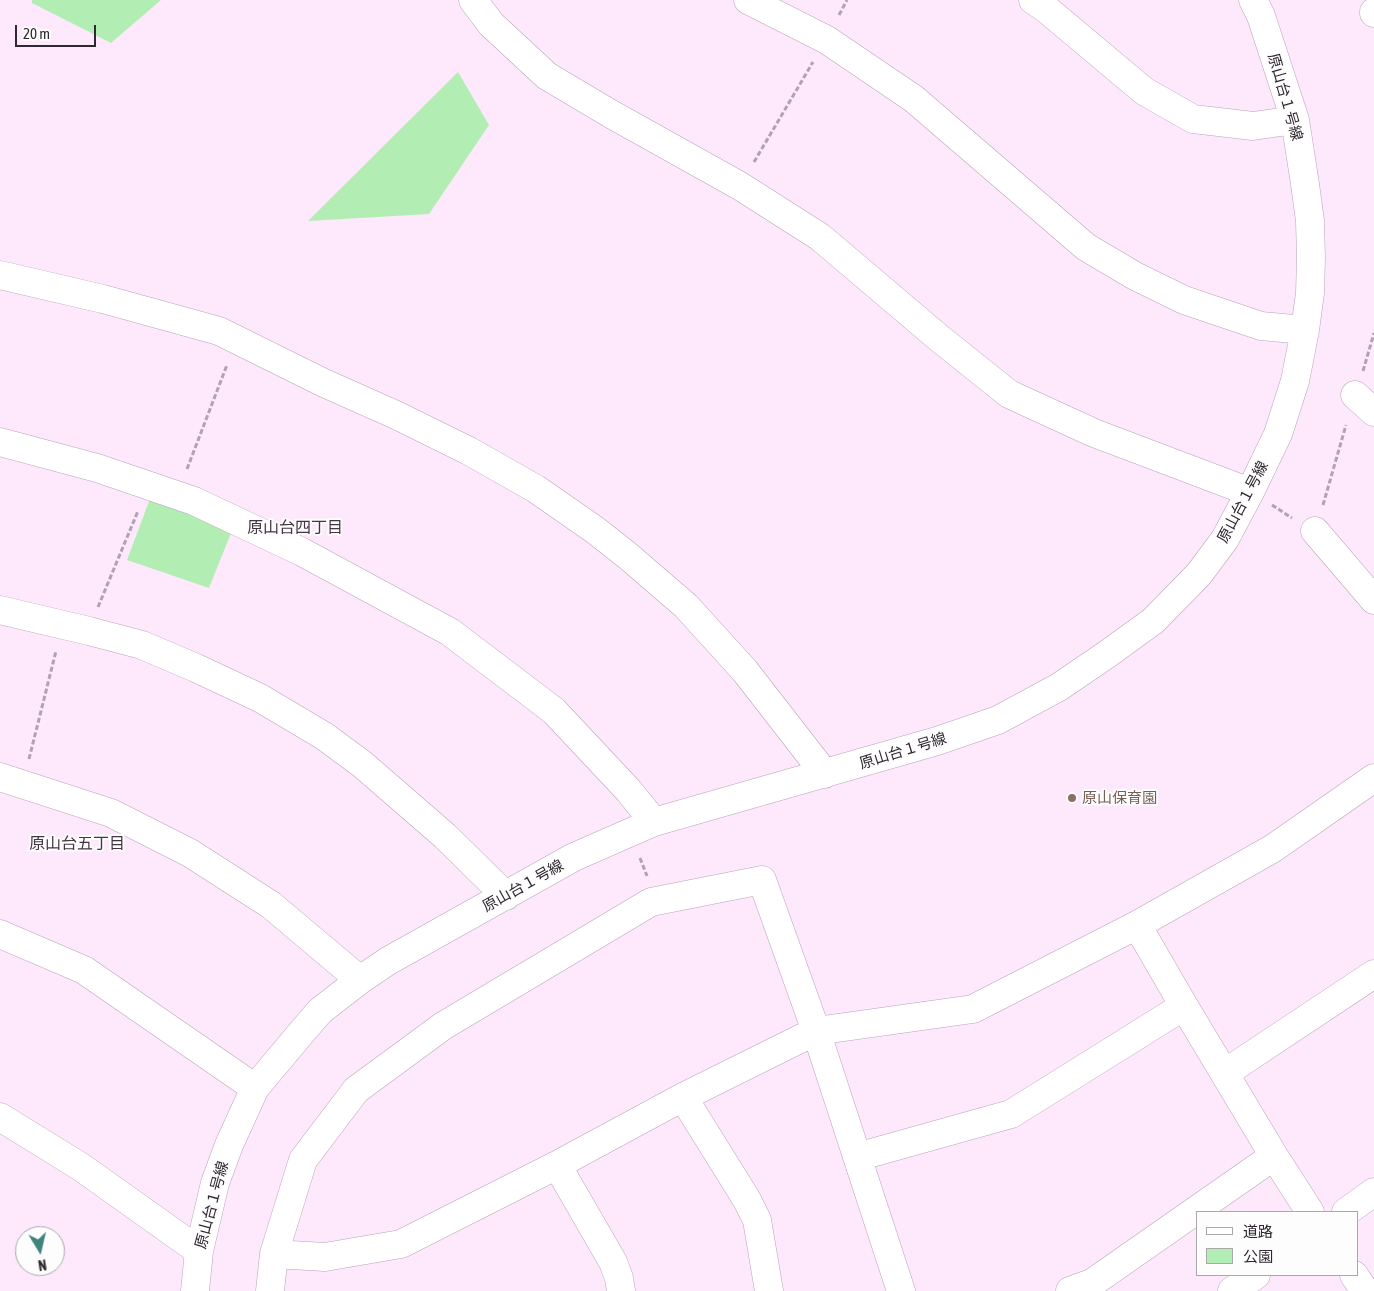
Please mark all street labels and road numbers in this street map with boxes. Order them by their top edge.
street label: 原山台１号線 [1264,51,1306,143]
street label: 原山台１号線 [1214,458,1272,546]
street label: 原山台１号線 [857,729,949,773]
street label: 原山台１号線 [479,856,567,916]
street label: 原山台１号線 [192,1159,232,1251]

